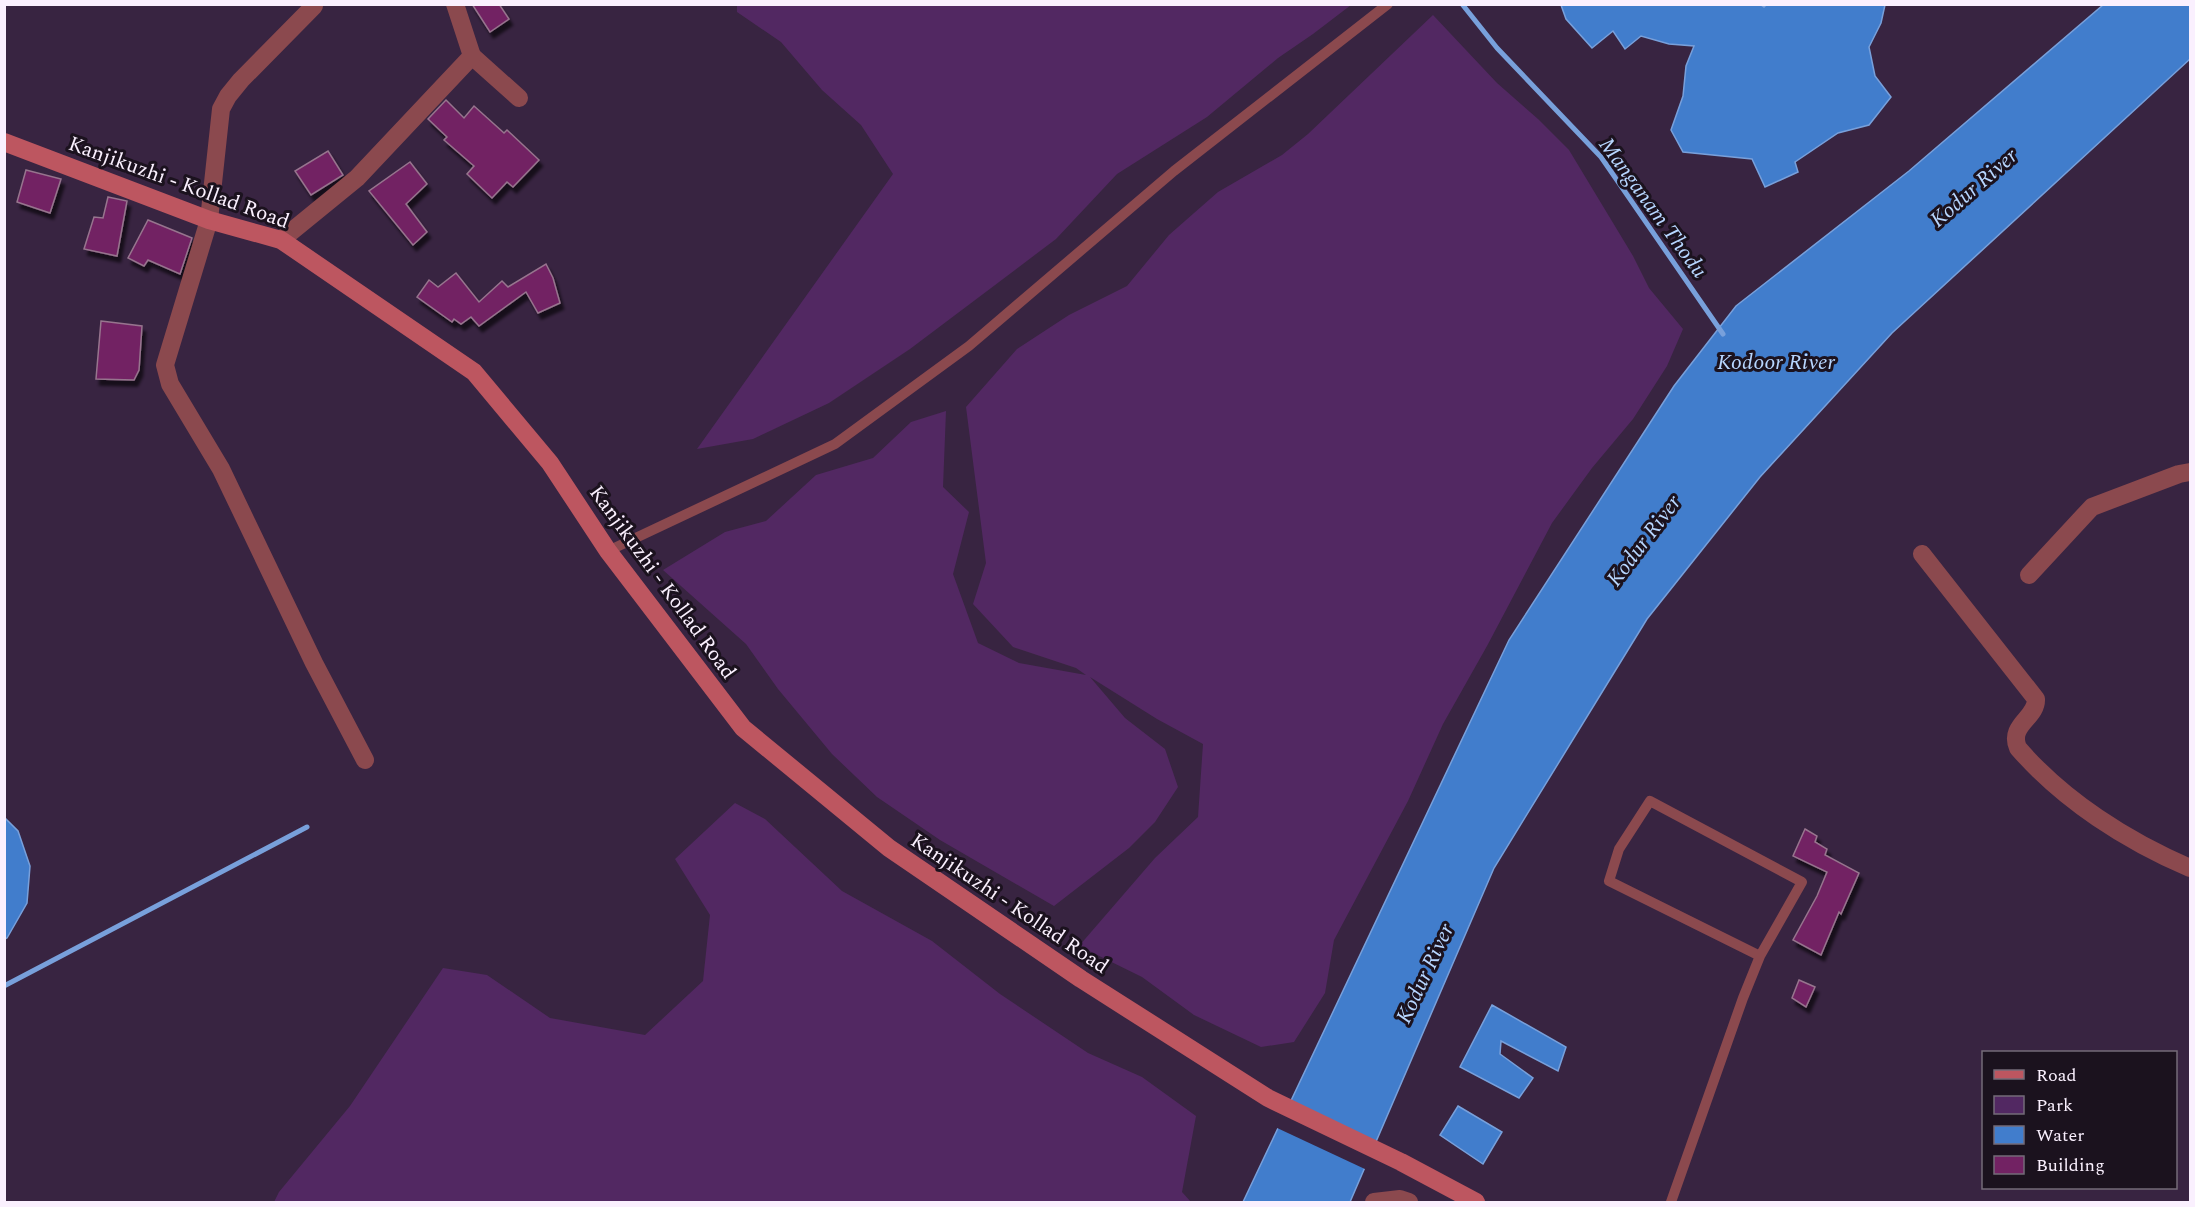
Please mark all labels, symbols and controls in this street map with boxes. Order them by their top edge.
street label: Kanjikuzhi - Kollad Road [63,128,294,238]
water label: Manganam Thodu [1590,131,1716,286]
water label: Kodur River [1923,140,2026,236]
water label: Kodoor River [1717,346,1835,379]
street label: Kanjikuzhi - Kollad Road [581,479,744,686]
water label: Kodur River [1599,488,1690,594]
street label: Kanjikuzhi - Kollad Road [904,825,1115,982]
water label: Kodur River [1388,918,1463,1029]
legend [1982,1051,2177,1189]
text: Road [2036,1062,2077,1089]
text: Park [2036,1092,2073,1119]
text: Water [2036,1122,2084,1149]
text: Building [2036,1152,2105,1179]

